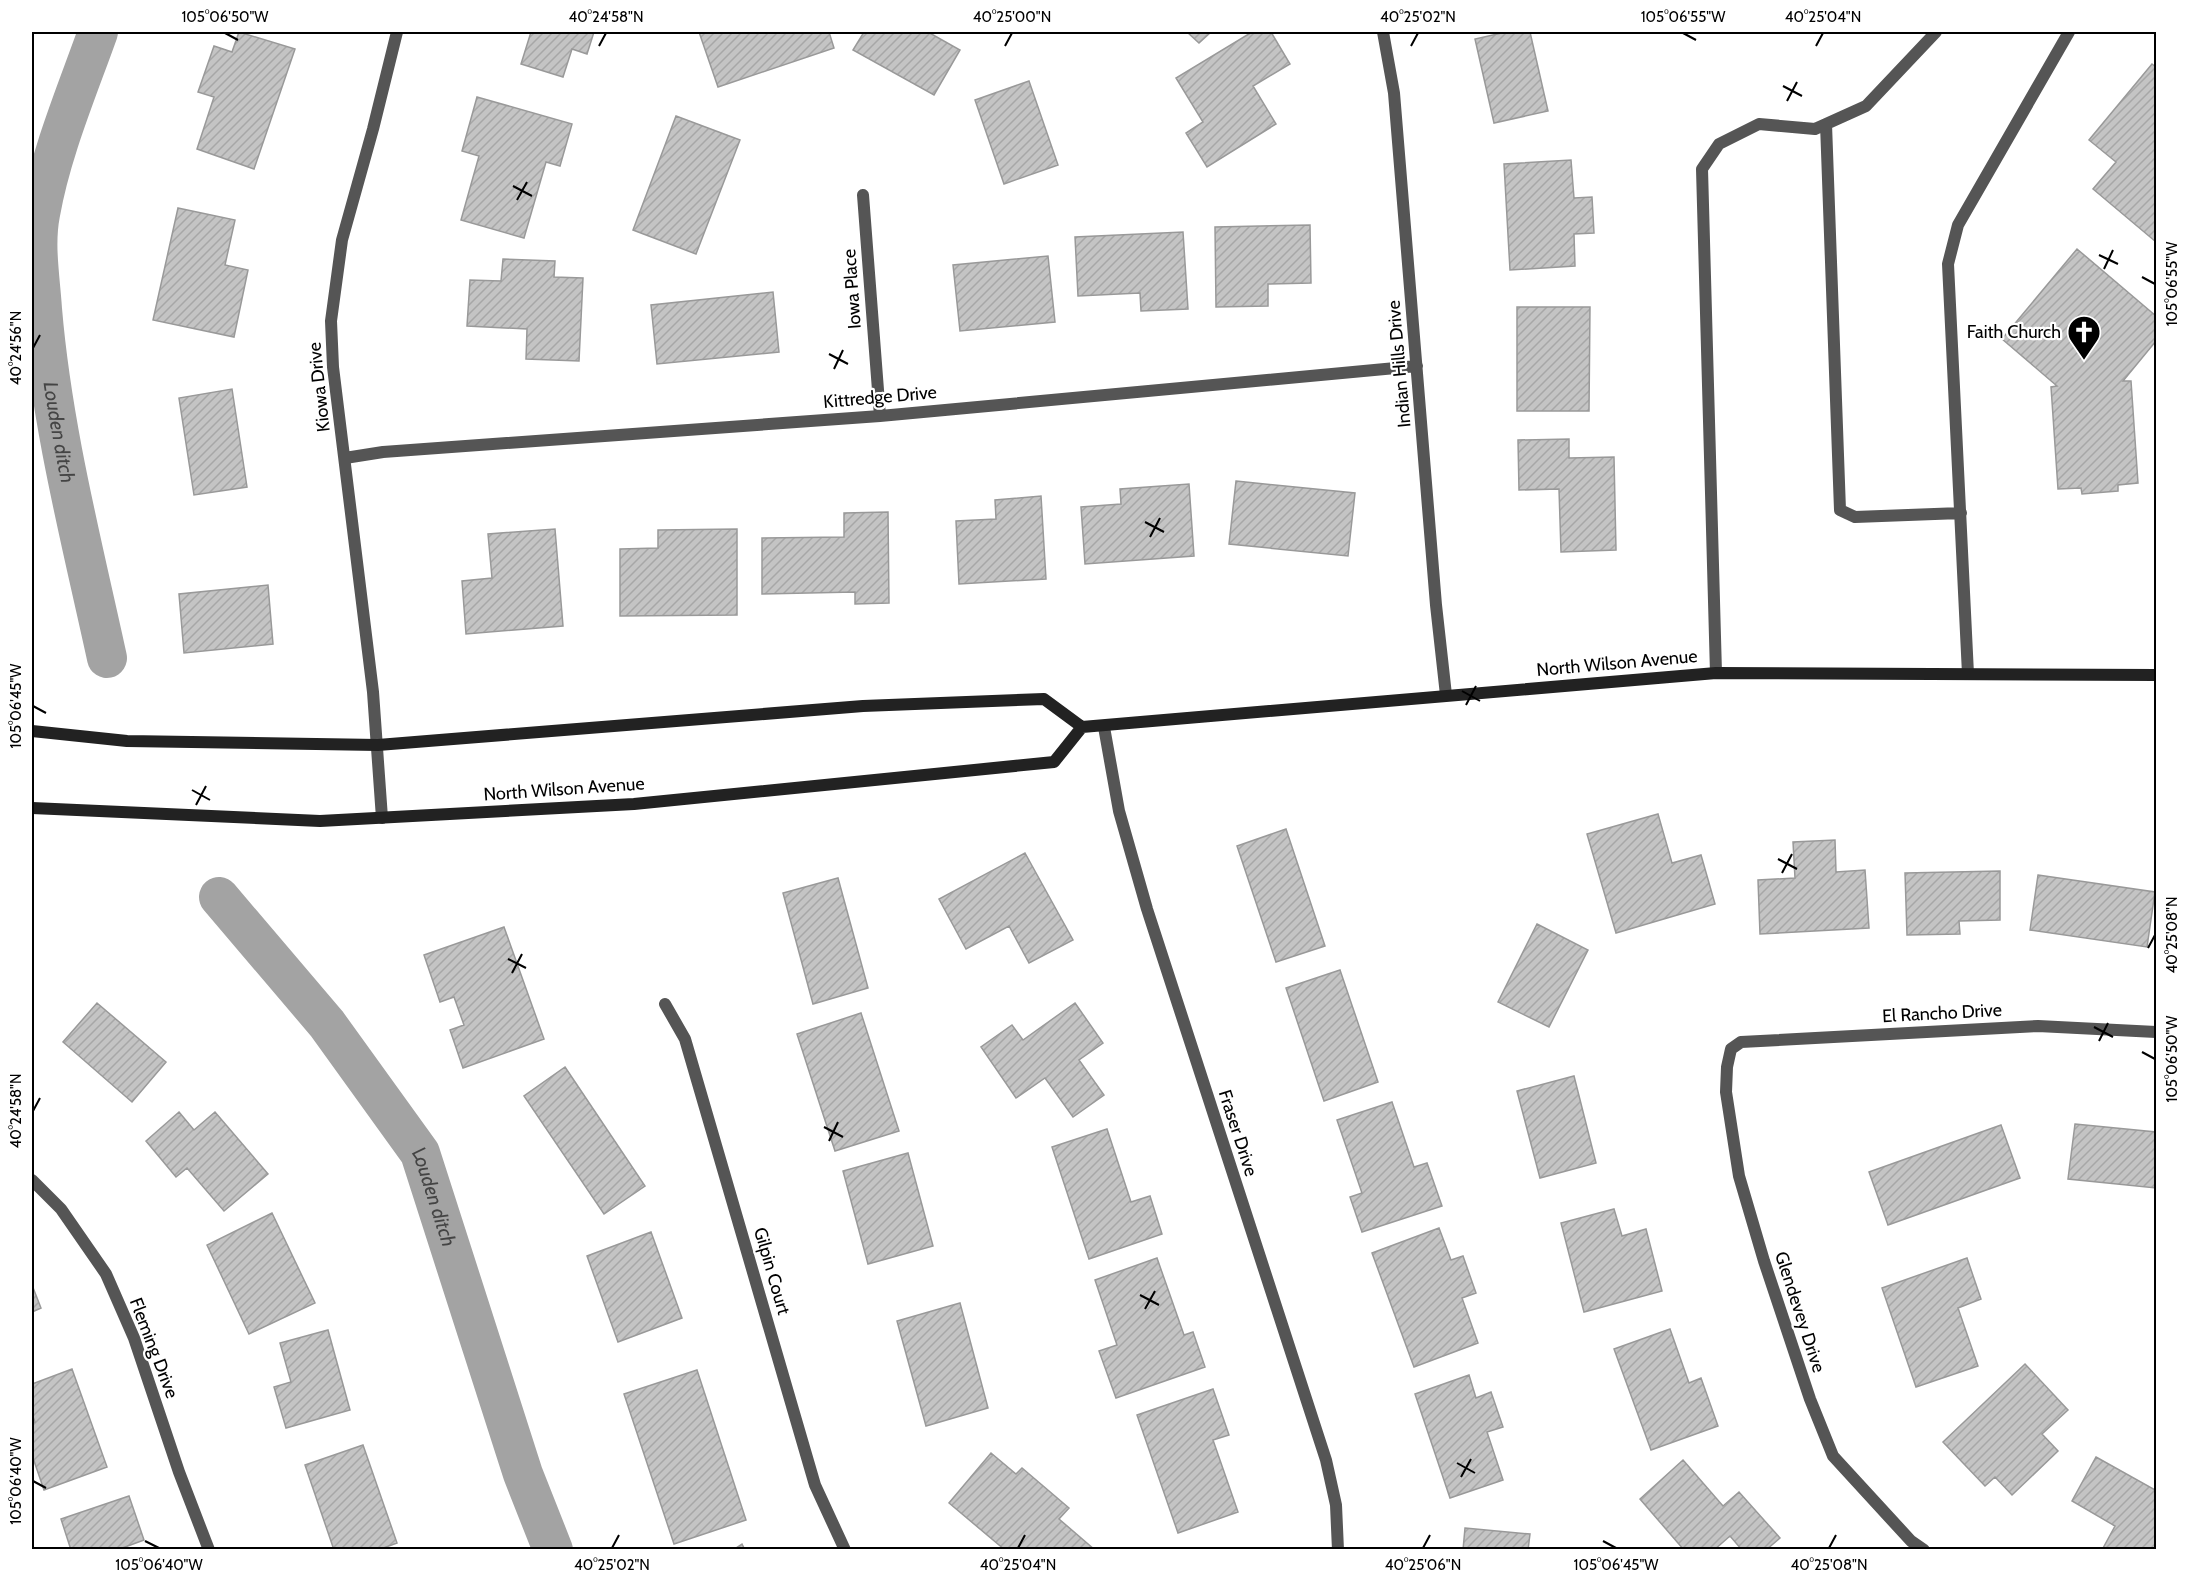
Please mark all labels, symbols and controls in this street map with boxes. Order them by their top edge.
text: 105°06'50"W [181,8,269,26]
text: 40°24'58"N [568,8,644,26]
text: 40°25'00"N [973,8,1051,26]
text: 40°25'02"N [1380,8,1456,26]
text: 105°06'55"W [1641,8,1726,26]
text: 40°25'04"N [1785,8,1861,26]
text: 105°06'55"W [2163,241,2181,326]
street label: Iowa Place [838,248,866,330]
street label: Indian Hills Drive [1382,299,1416,429]
text: 40°24'56"N [7,311,25,385]
church icon: Faith Church [2066,314,2102,361]
place label: Faith Church [1967,321,2061,343]
street label: Kiowa Drive [303,341,335,433]
water label: Louden ditch [39,380,80,485]
street label: Kittredge Drive [822,381,938,413]
street label: North Wilson Avenue [1536,645,1698,681]
text: 105°06'45"W [7,663,25,748]
street label: North Wilson Avenue [483,772,645,806]
text: 40°25'08"N [2163,896,2181,974]
street label: El Rancho Drive [1882,999,2002,1027]
text: 105°06'50"W [2163,1015,2181,1103]
text: 40°24'58"N [7,1073,25,1149]
street label: Fraser Drive [1214,1087,1262,1179]
water label: Louden ditch [407,1142,461,1249]
street label: Gilpin Court [749,1225,795,1317]
street label: Glendevey Drive [1770,1249,1830,1375]
street label: Fleming Drive [125,1295,183,1401]
text: 105°06'40"W [7,1437,25,1525]
text: 105°06'40"W [115,1556,203,1574]
text: 40°25'02"N [574,1556,650,1574]
text: 40°25'04"N [980,1556,1056,1574]
text: 40°25'06"N [1385,1556,1461,1574]
text: 105°06'45"W [1574,1556,1659,1574]
text: 40°25'08"N [1790,1556,1868,1574]

